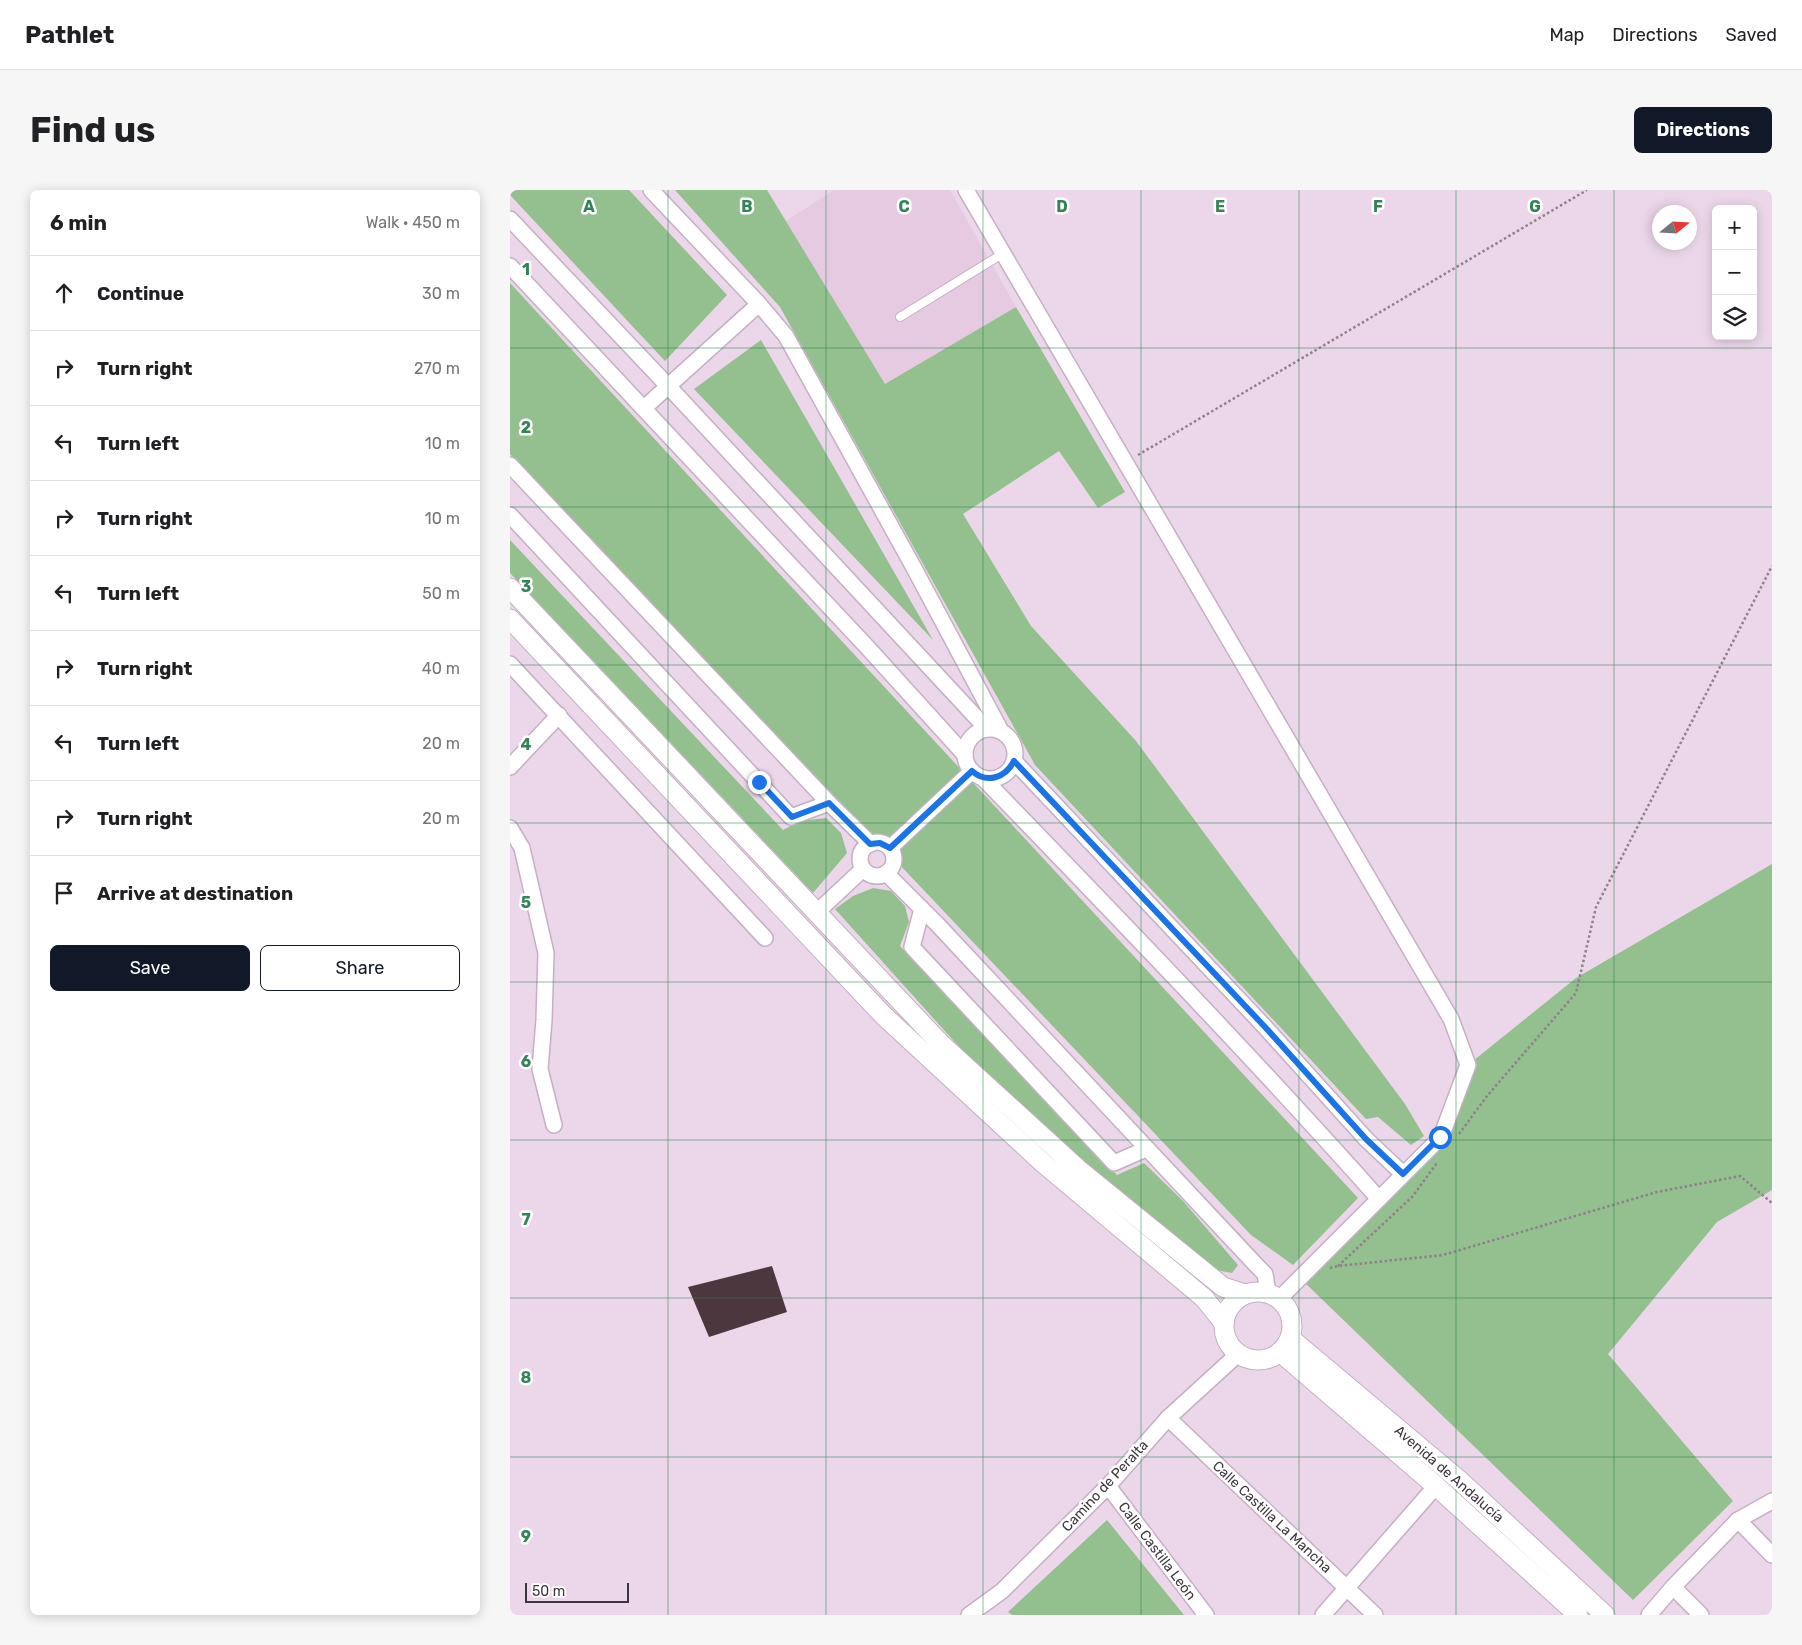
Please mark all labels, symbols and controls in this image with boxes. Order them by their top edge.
text: Pathlet [25,21,114,49]
text: Map [1549,24,1584,46]
text: Directions [1612,24,1698,46]
text: Saved [1726,24,1777,46]
button: Directions [1634,107,1772,153]
text: Find us [30,109,155,151]
text: A [583,197,595,216]
text: B [741,197,753,216]
text: C [898,197,910,216]
text: D [1056,197,1068,216]
text: E [1215,197,1225,216]
text: F [1373,197,1383,216]
text: G [1529,197,1541,216]
north arrow [1652,205,1697,250]
map controls [1712,205,1757,340]
button: + [1712,205,1757,250]
text: 6 min [50,210,107,235]
text: Walk · 450 m [366,213,460,232]
button: − [1712,250,1757,295]
text: 1 [522,260,530,279]
icon: ahead [50,279,78,307]
text: Continue [97,282,184,305]
text: 30 m [422,284,460,303]
button: layers [1712,295,1757,340]
icon: right [50,354,78,382]
text: Turn right [97,357,192,380]
text: 270 m [414,359,460,378]
text: 2 [521,418,531,437]
icon: left [50,429,78,457]
text: Turn left [97,432,179,455]
text: 10 m [425,434,460,453]
icon: right [50,504,78,532]
text: Turn right [97,507,192,530]
text: 10 m [425,509,460,528]
text: 3 [521,577,531,596]
icon: left [50,579,78,607]
text: Turn left [97,582,179,605]
text: 50 m [422,584,460,603]
icon: right [50,654,78,682]
text: Turn right [97,657,192,680]
text: 40 m [422,659,460,678]
icon: left [50,729,78,757]
text: Turn left [97,732,179,755]
text: 20 m [422,734,460,753]
text: 4 [521,735,532,754]
route end [748,771,771,794]
icon: right [50,804,78,832]
text: Turn right [97,807,192,830]
text: 20 m [422,809,460,828]
icon: arrive [50,879,78,907]
text: Arrive at destination [97,882,293,905]
text: 5 [521,893,531,912]
button: Save [50,945,250,991]
button: Share [260,945,460,991]
text: 6 [521,1052,531,1071]
route start [1429,1126,1452,1149]
text: 7 [521,1210,531,1229]
text: 8 [521,1368,532,1387]
street label: Avenida de Andalucía [1391,1422,1507,1526]
street label: Camino de Peralta [1058,1437,1152,1535]
street label: Calle Castilla La Mancha [1209,1457,1335,1577]
street label: Calle Castilla León [1115,1499,1199,1603]
text: 9 [521,1527,531,1546]
scale bar [525,1580,629,1603]
text: 50 m [532,1583,565,1600]

